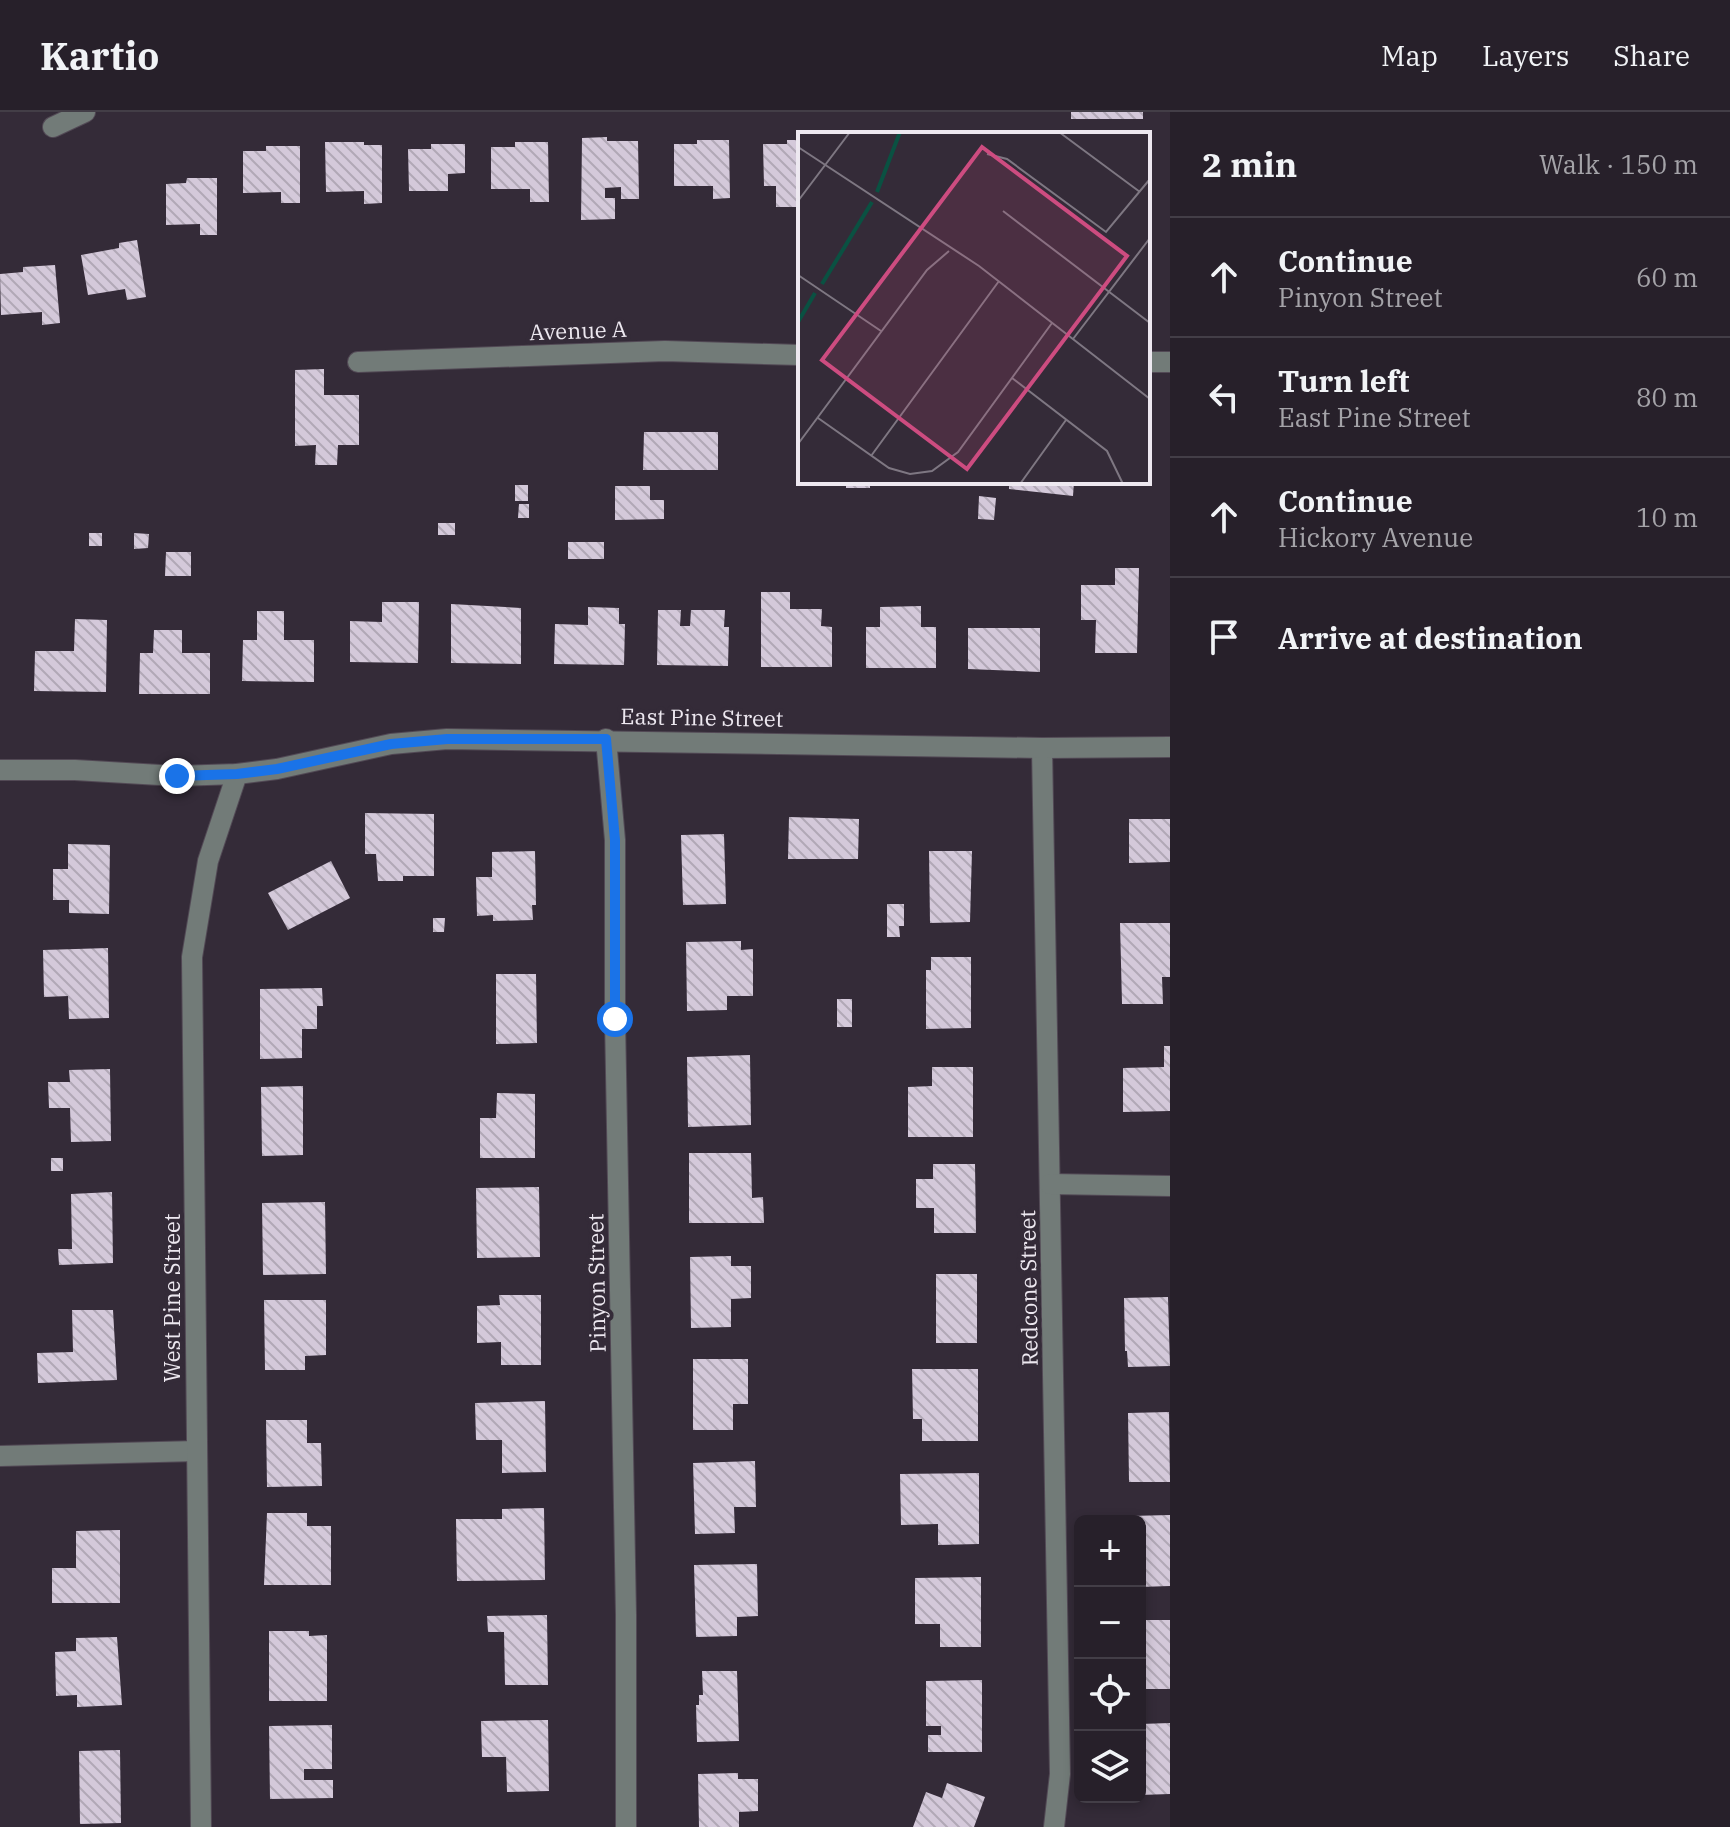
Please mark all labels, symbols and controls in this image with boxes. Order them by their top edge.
text: Kartio [40,31,159,80]
text: Map [1381,37,1438,74]
text: Layers [1482,37,1569,74]
text: Share [1613,37,1690,74]
inset map [798,132,1150,484]
text: 2 min [1202,142,1297,186]
text: Walk · 150 m [1539,147,1698,181]
text: Continue [1278,241,1413,280]
icon: ahead [1202,255,1246,299]
text: 60 m [1636,260,1698,294]
text: Pinyon Street [1278,280,1443,314]
street label: Avenue A [529,314,627,346]
text: Turn left [1278,361,1410,400]
icon: left [1202,375,1246,419]
text: 80 m [1636,380,1698,414]
text: East Pine Street [1278,400,1471,434]
text: Continue [1278,481,1413,520]
icon: ahead [1202,495,1246,539]
text: 10 m [1636,500,1698,534]
text: Hickory Avenue [1278,520,1473,554]
icon: arrive [1202,615,1246,659]
text: Arrive at destination [1278,618,1583,657]
street label: East Pine Street [620,701,784,733]
route end [159,758,195,794]
route start [597,1001,633,1037]
street label: Redcone Street [1012,1209,1044,1366]
street label: West Pine Street [157,1213,186,1382]
street label: Pinyon Street [580,1213,612,1353]
map controls [1074,1515,1146,1803]
button: + [1074,1515,1146,1587]
button: − [1074,1587,1146,1659]
button: locate [1074,1659,1146,1731]
button: layers [1074,1731,1146,1803]

